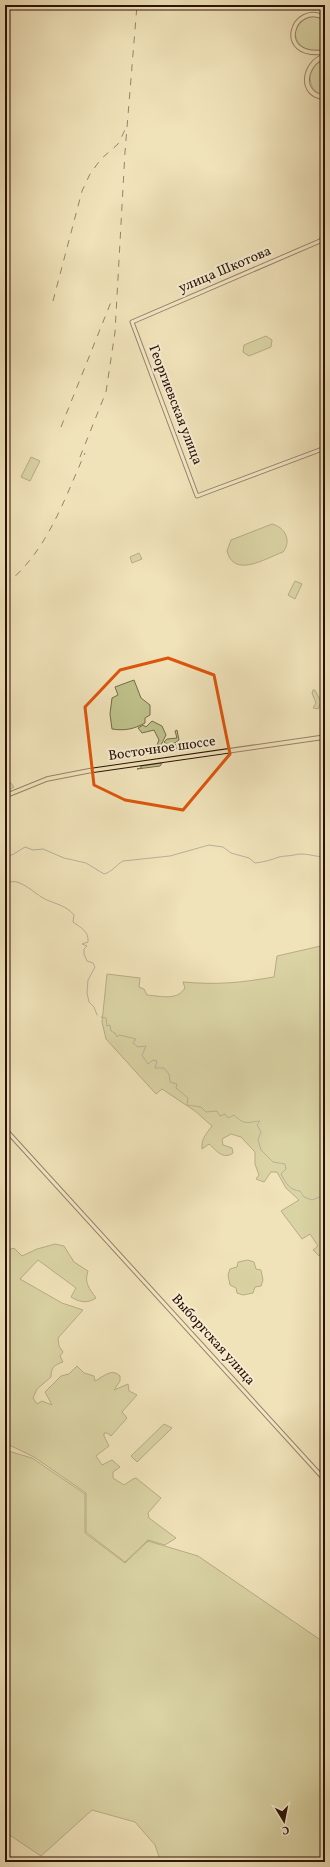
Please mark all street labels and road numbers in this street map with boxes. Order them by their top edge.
street label: улица Шкотова [176,242,274,298]
street label: Георгиевская улица [143,342,207,468]
street label: Восточное шоссе [107,732,217,766]
street label: Выборгская улица [167,1290,259,1390]

